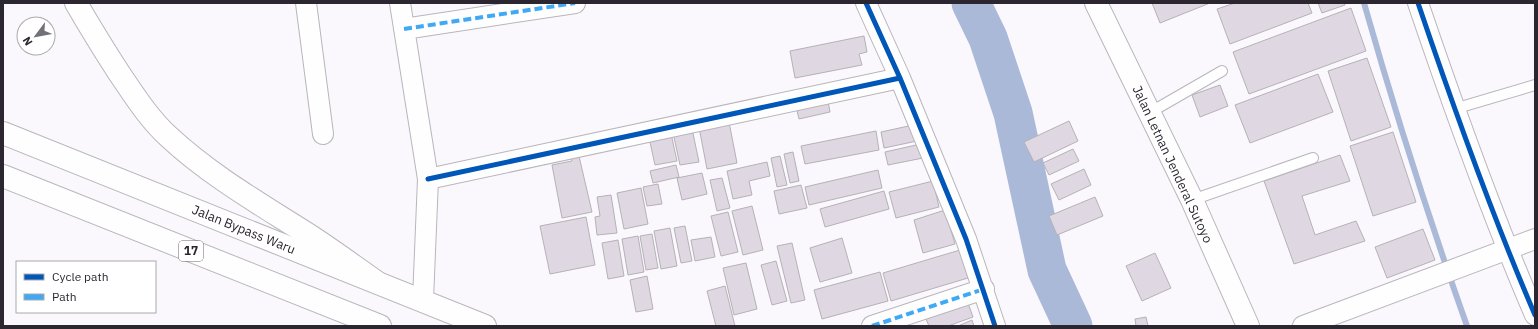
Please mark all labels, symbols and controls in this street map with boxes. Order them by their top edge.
north arrow [16,16,56,56]
text: N [19,34,36,48]
street label: Jalan Letnan Jenderal Sutoyo [1129,83,1217,246]
street label: Jalan Bypass Waru [190,201,298,258]
road number: 17 [179,241,203,261]
legend [16,261,156,313]
text: Cycle path [52,269,109,284]
text: Path [52,289,77,304]

